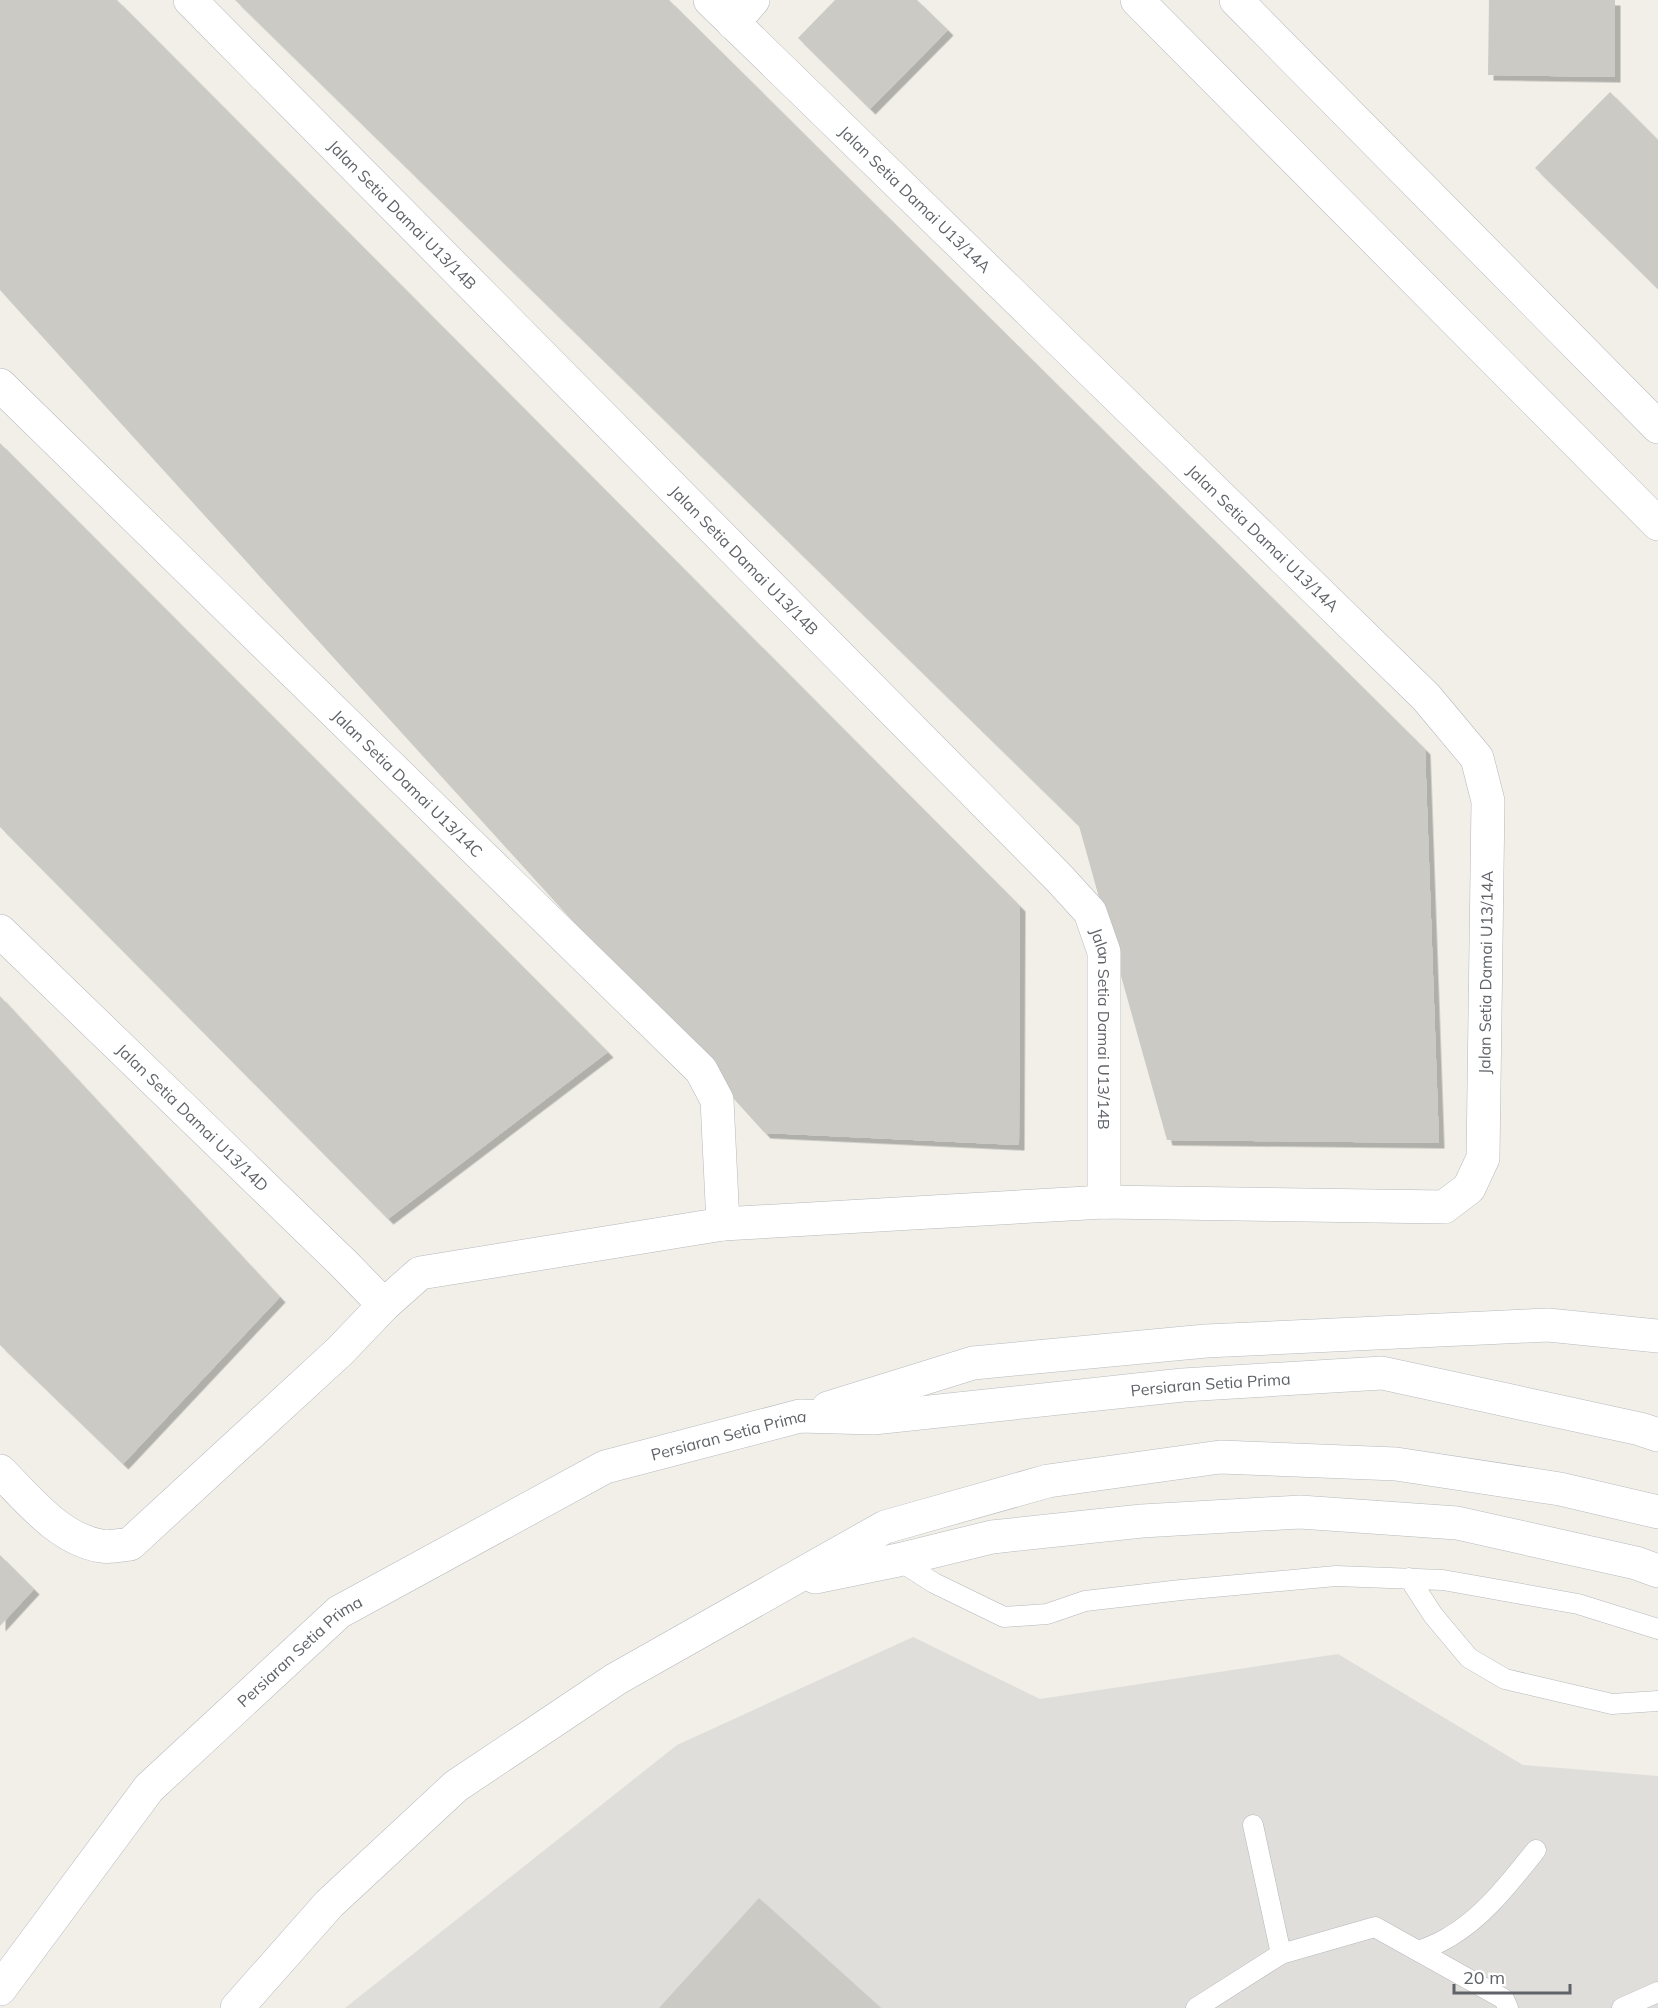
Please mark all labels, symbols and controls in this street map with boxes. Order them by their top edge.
street label: Jalan Setia Damai U13/14A [835,121,995,277]
street label: Jalan Setia Damai U13/14B [324,136,481,294]
street label: Jalan Setia Damai U13/14A [1183,460,1343,616]
street label: Jalan Setia Damai U13/14B [666,481,823,639]
street label: Jalan Setia Damai U13/14C [328,705,487,861]
street label: Jalan Setia Damai U13/14A [1474,870,1497,1074]
street label: Jalan Setia Damai U13/14B [1086,925,1115,1130]
street label: Jalan Setia Damai U13/14D [112,1039,273,1195]
street label: Persiaran Setia Prima [1130,1369,1291,1401]
street label: Persiaran Setia Prima [649,1406,807,1465]
street label: Persiaran Setia Prima [233,1591,366,1711]
scale bar [1454,1957,1570,1995]
text: 20 m [1463,1966,1505,1989]

